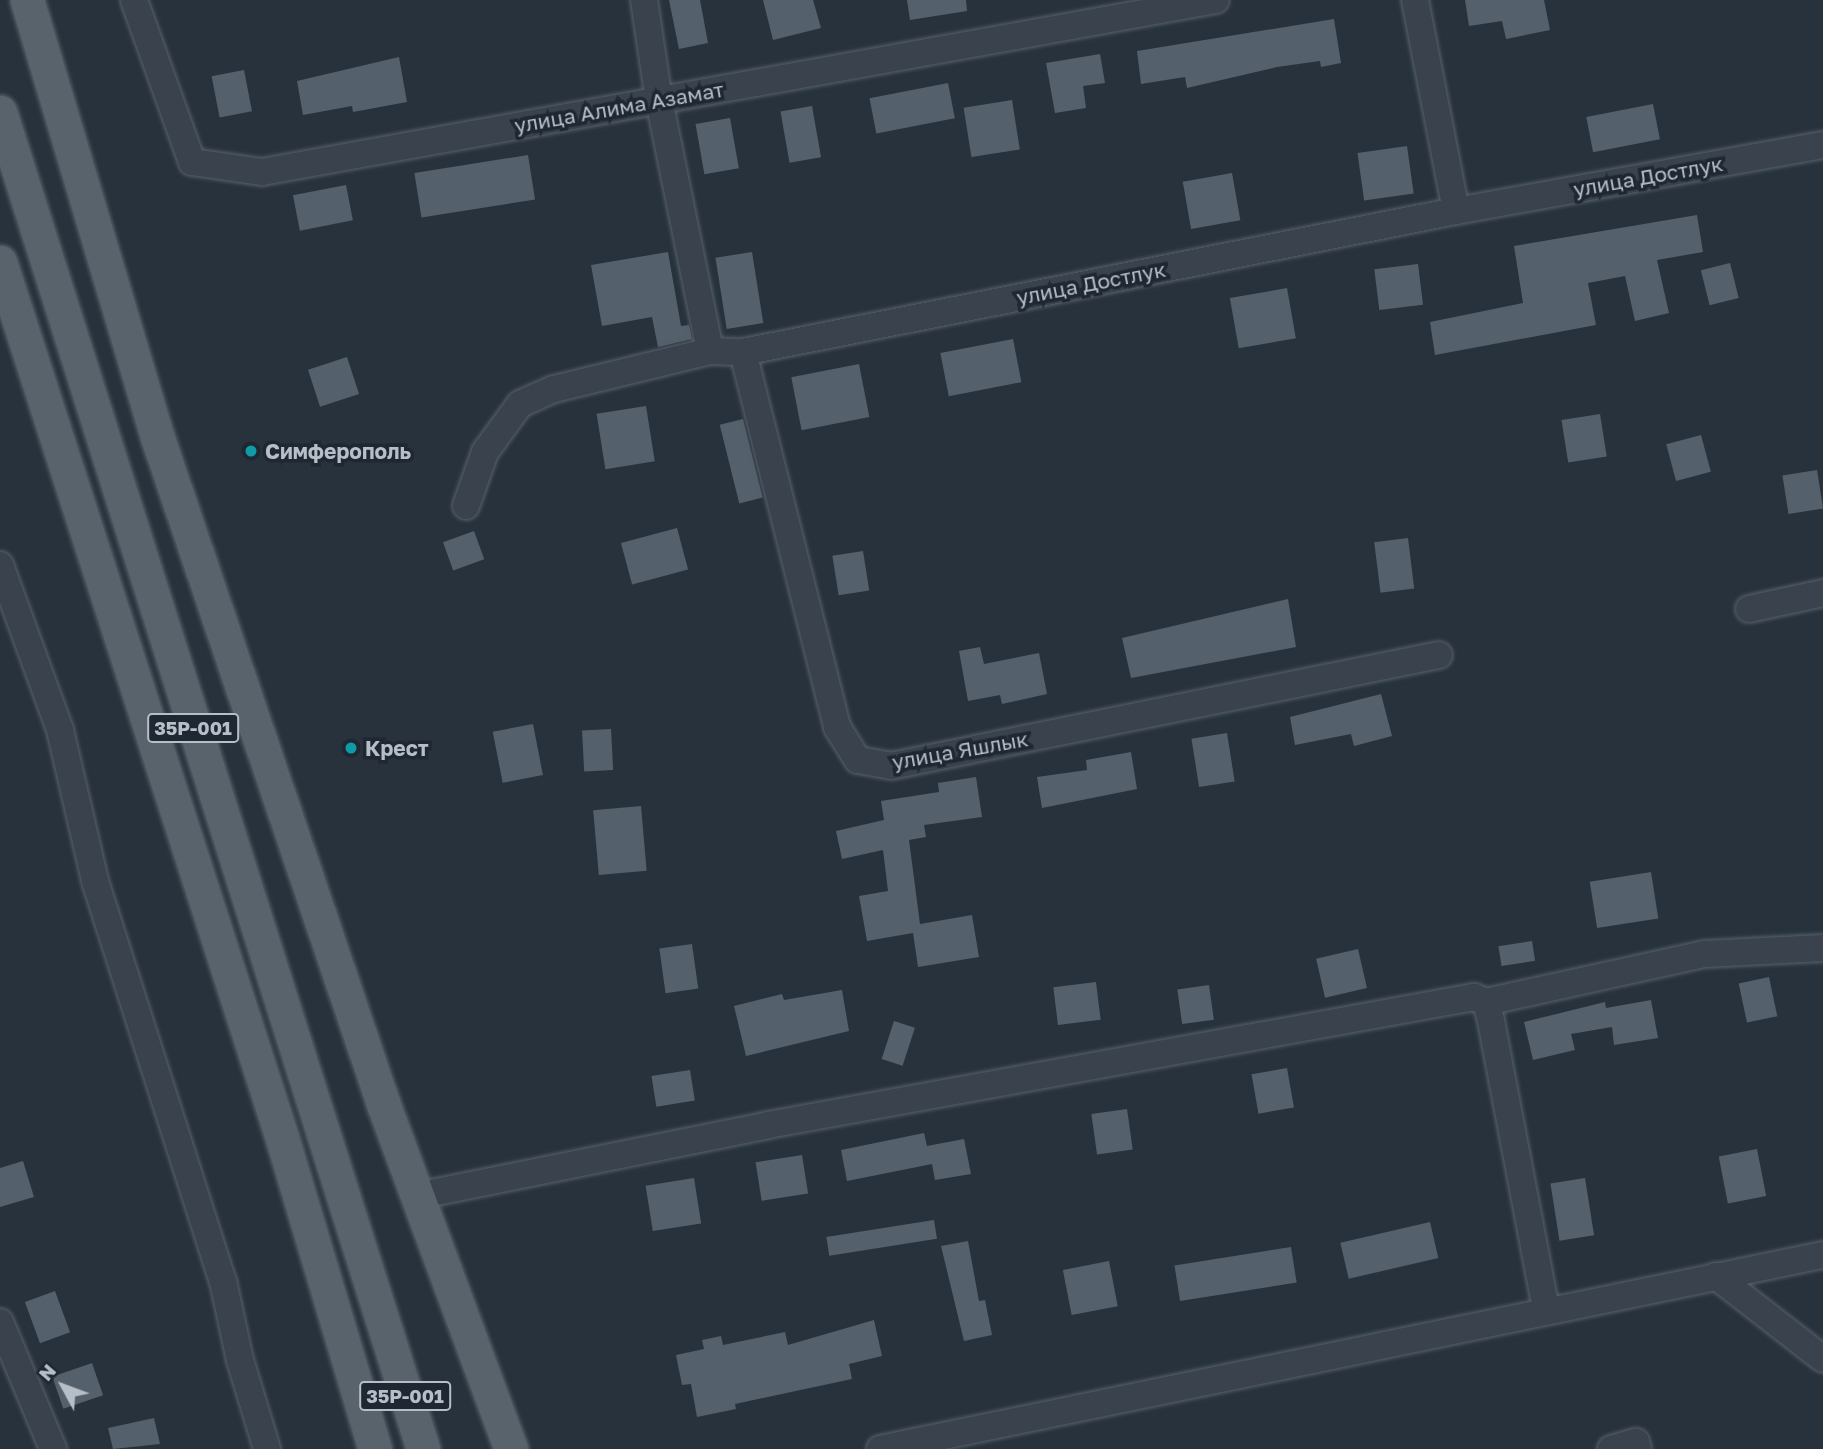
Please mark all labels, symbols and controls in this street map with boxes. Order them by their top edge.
street label: улица Алима Азамат [512,76,726,138]
street label: улица Достлук [1571,150,1725,202]
street label: улица Достлук [1014,256,1168,310]
place label: Симферополь [265,438,411,464]
marker: Симферополь [243,443,259,459]
road number: 35Р-001 [146,712,240,744]
street label: улица Яшлык [890,726,1030,774]
place label: Крест [365,735,429,761]
marker: Крест [343,740,359,756]
north arrow [28,1351,98,1421]
text: N [33,1359,60,1385]
road number: 35Р-001 [358,1380,452,1412]

